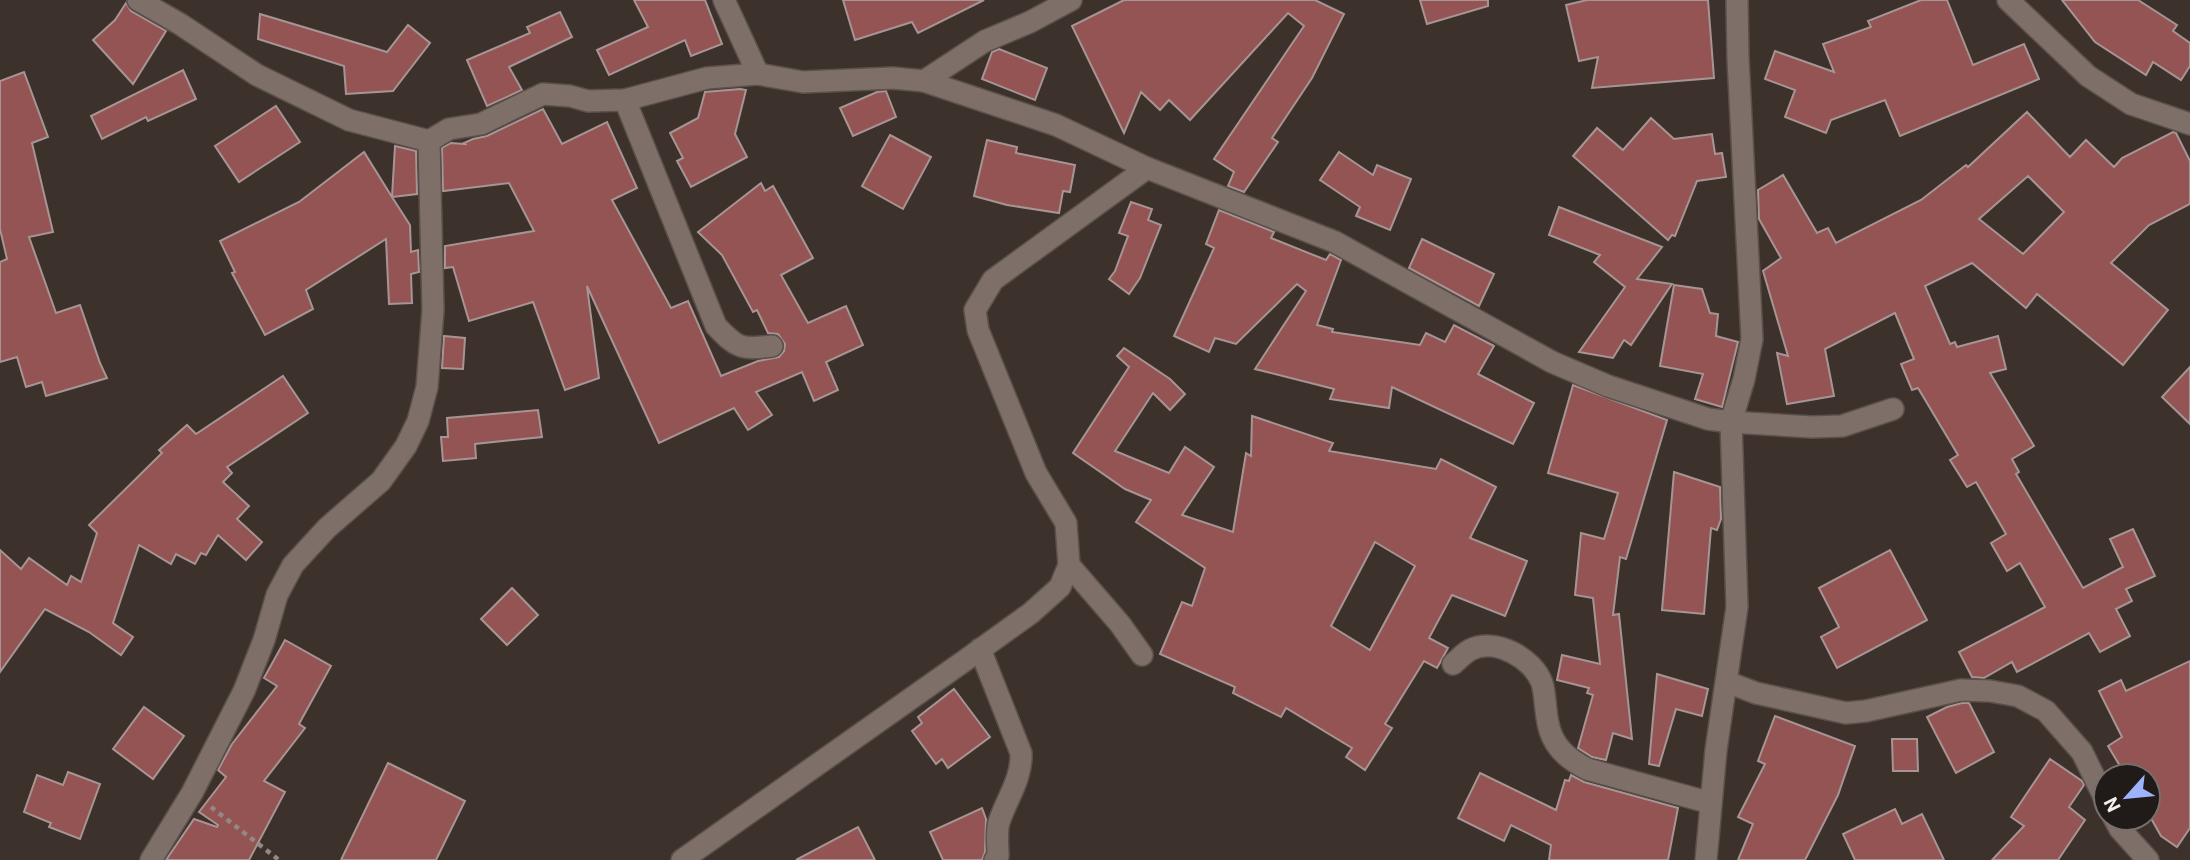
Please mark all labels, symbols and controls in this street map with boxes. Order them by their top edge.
north arrow [2092,762,2162,832]
text: N [2099,793,2126,816]

